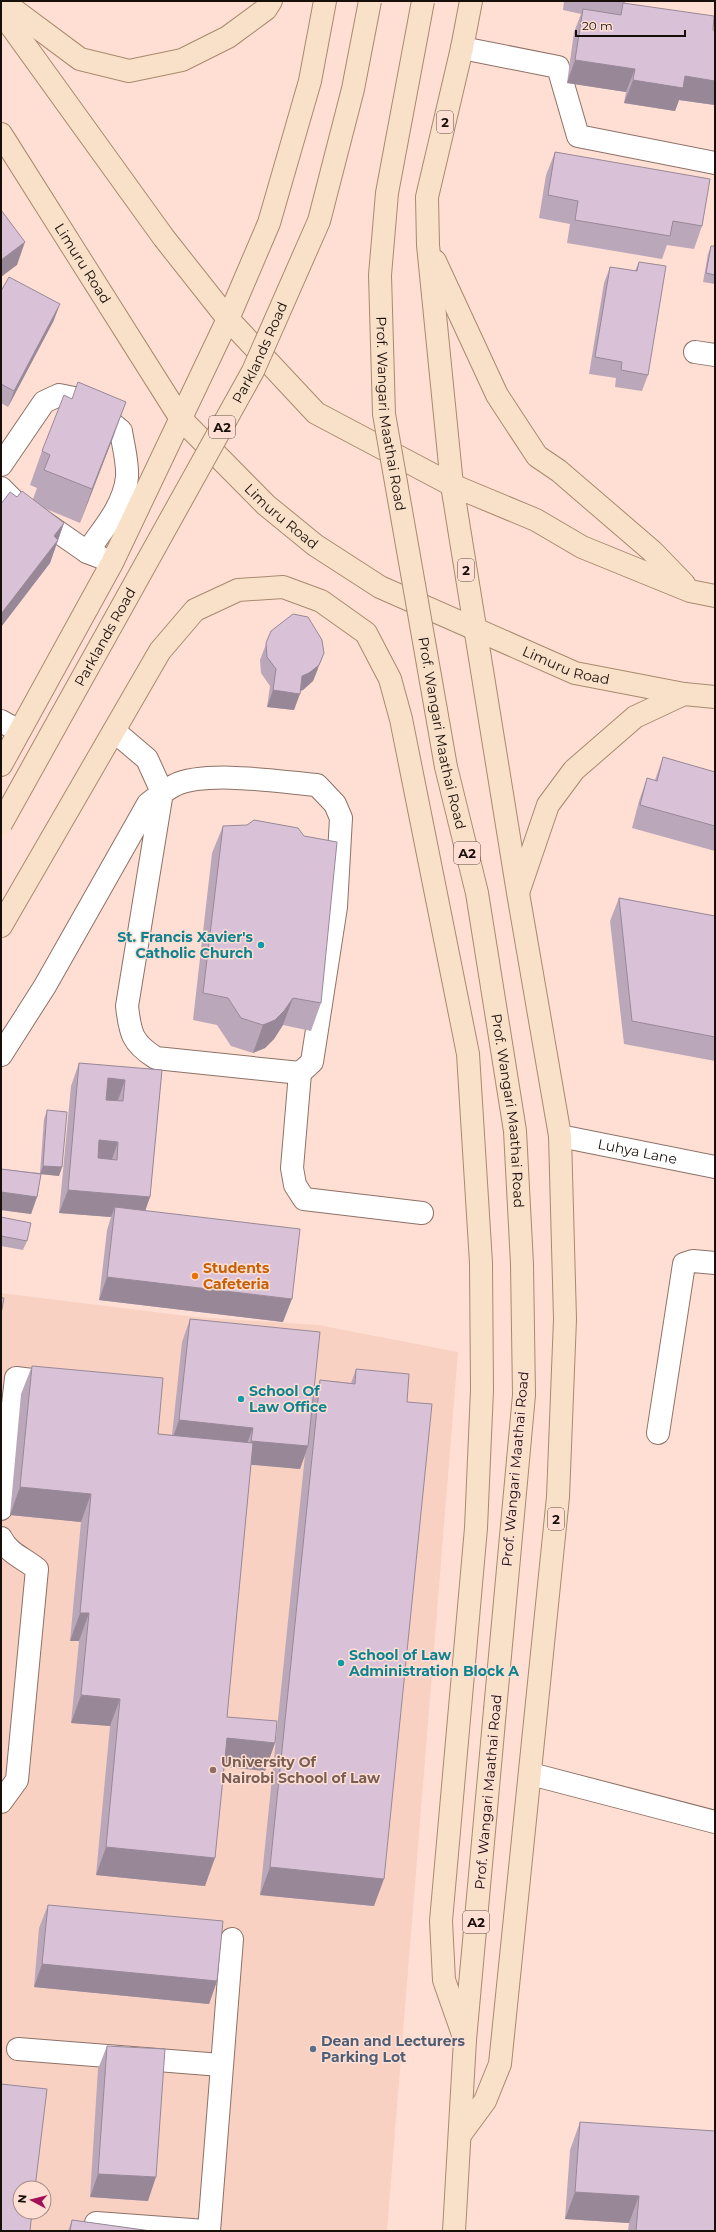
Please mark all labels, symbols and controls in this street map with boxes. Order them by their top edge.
scale bar [576,12,685,38]
text: 20 m [582,18,613,33]
road number: 2 [437,111,453,133]
street label: Limuru Road [51,220,115,307]
street label: Parklands Road [228,299,291,406]
street label: Prof. Wangari Maathai Road [372,316,410,512]
road number: A2 [209,416,235,438]
street label: Limuru Road [241,480,322,553]
road number: 2 [458,559,474,581]
street label: Parklands Road [70,584,140,689]
street label: Prof. Wangari Maathai Road [414,635,470,831]
street label: Limuru Road [520,642,611,688]
road number: A2 [454,842,480,864]
place label: St. Francis Xavier's Catholic Church [117,928,254,962]
marker: St. Francis Xavier's Catholic Church [256,940,266,950]
street label: Prof. Wangari Maathai Road [487,1012,528,1208]
street label: Luhya Lane [596,1135,679,1168]
place label: Students Cafeteria [203,1259,270,1293]
marker: Students Cafeteria [190,1271,200,1281]
street label: Prof. Wangari Maathai Road [498,1371,532,1567]
place label: School Of Law Office [249,1382,327,1416]
marker: School Of Law Office [236,1394,246,1404]
road number: 2 [548,1508,564,1530]
place label: School of Law Administration Block A [348,1646,519,1680]
marker: School of Law Administration Block A [336,1658,346,1668]
street label: Prof. Wangari Maathai Road [471,1694,505,1890]
place label: University Of Nairobi School of Law [221,1753,381,1787]
marker: University Of Nairobi School of Law [208,1765,218,1775]
road number: A2 [463,1911,489,1933]
place label: Dean and Lecturers Parking Lot [321,2032,466,2066]
marker: Dean and Lecturers Parking Lot [308,2044,318,2054]
north arrow [12,2180,52,2220]
text: N [15,2194,30,2204]

